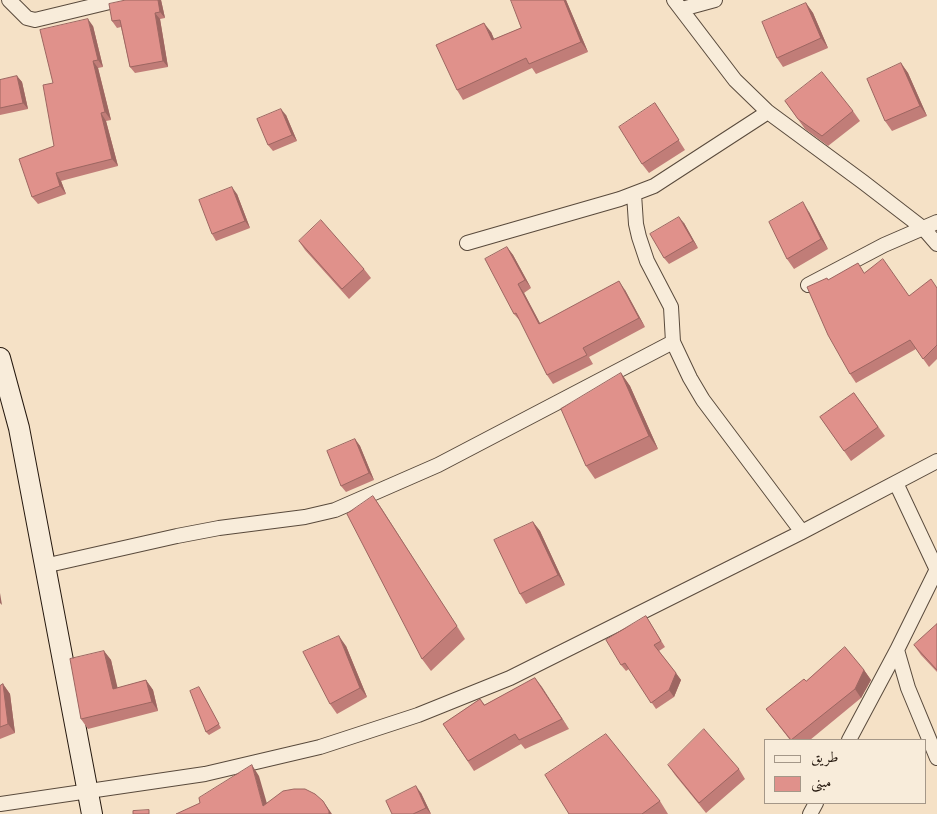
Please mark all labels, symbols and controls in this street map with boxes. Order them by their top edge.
legend [764,739,927,804]
text: طريق [811,748,838,767]
text: مبنى [811,773,831,792]

